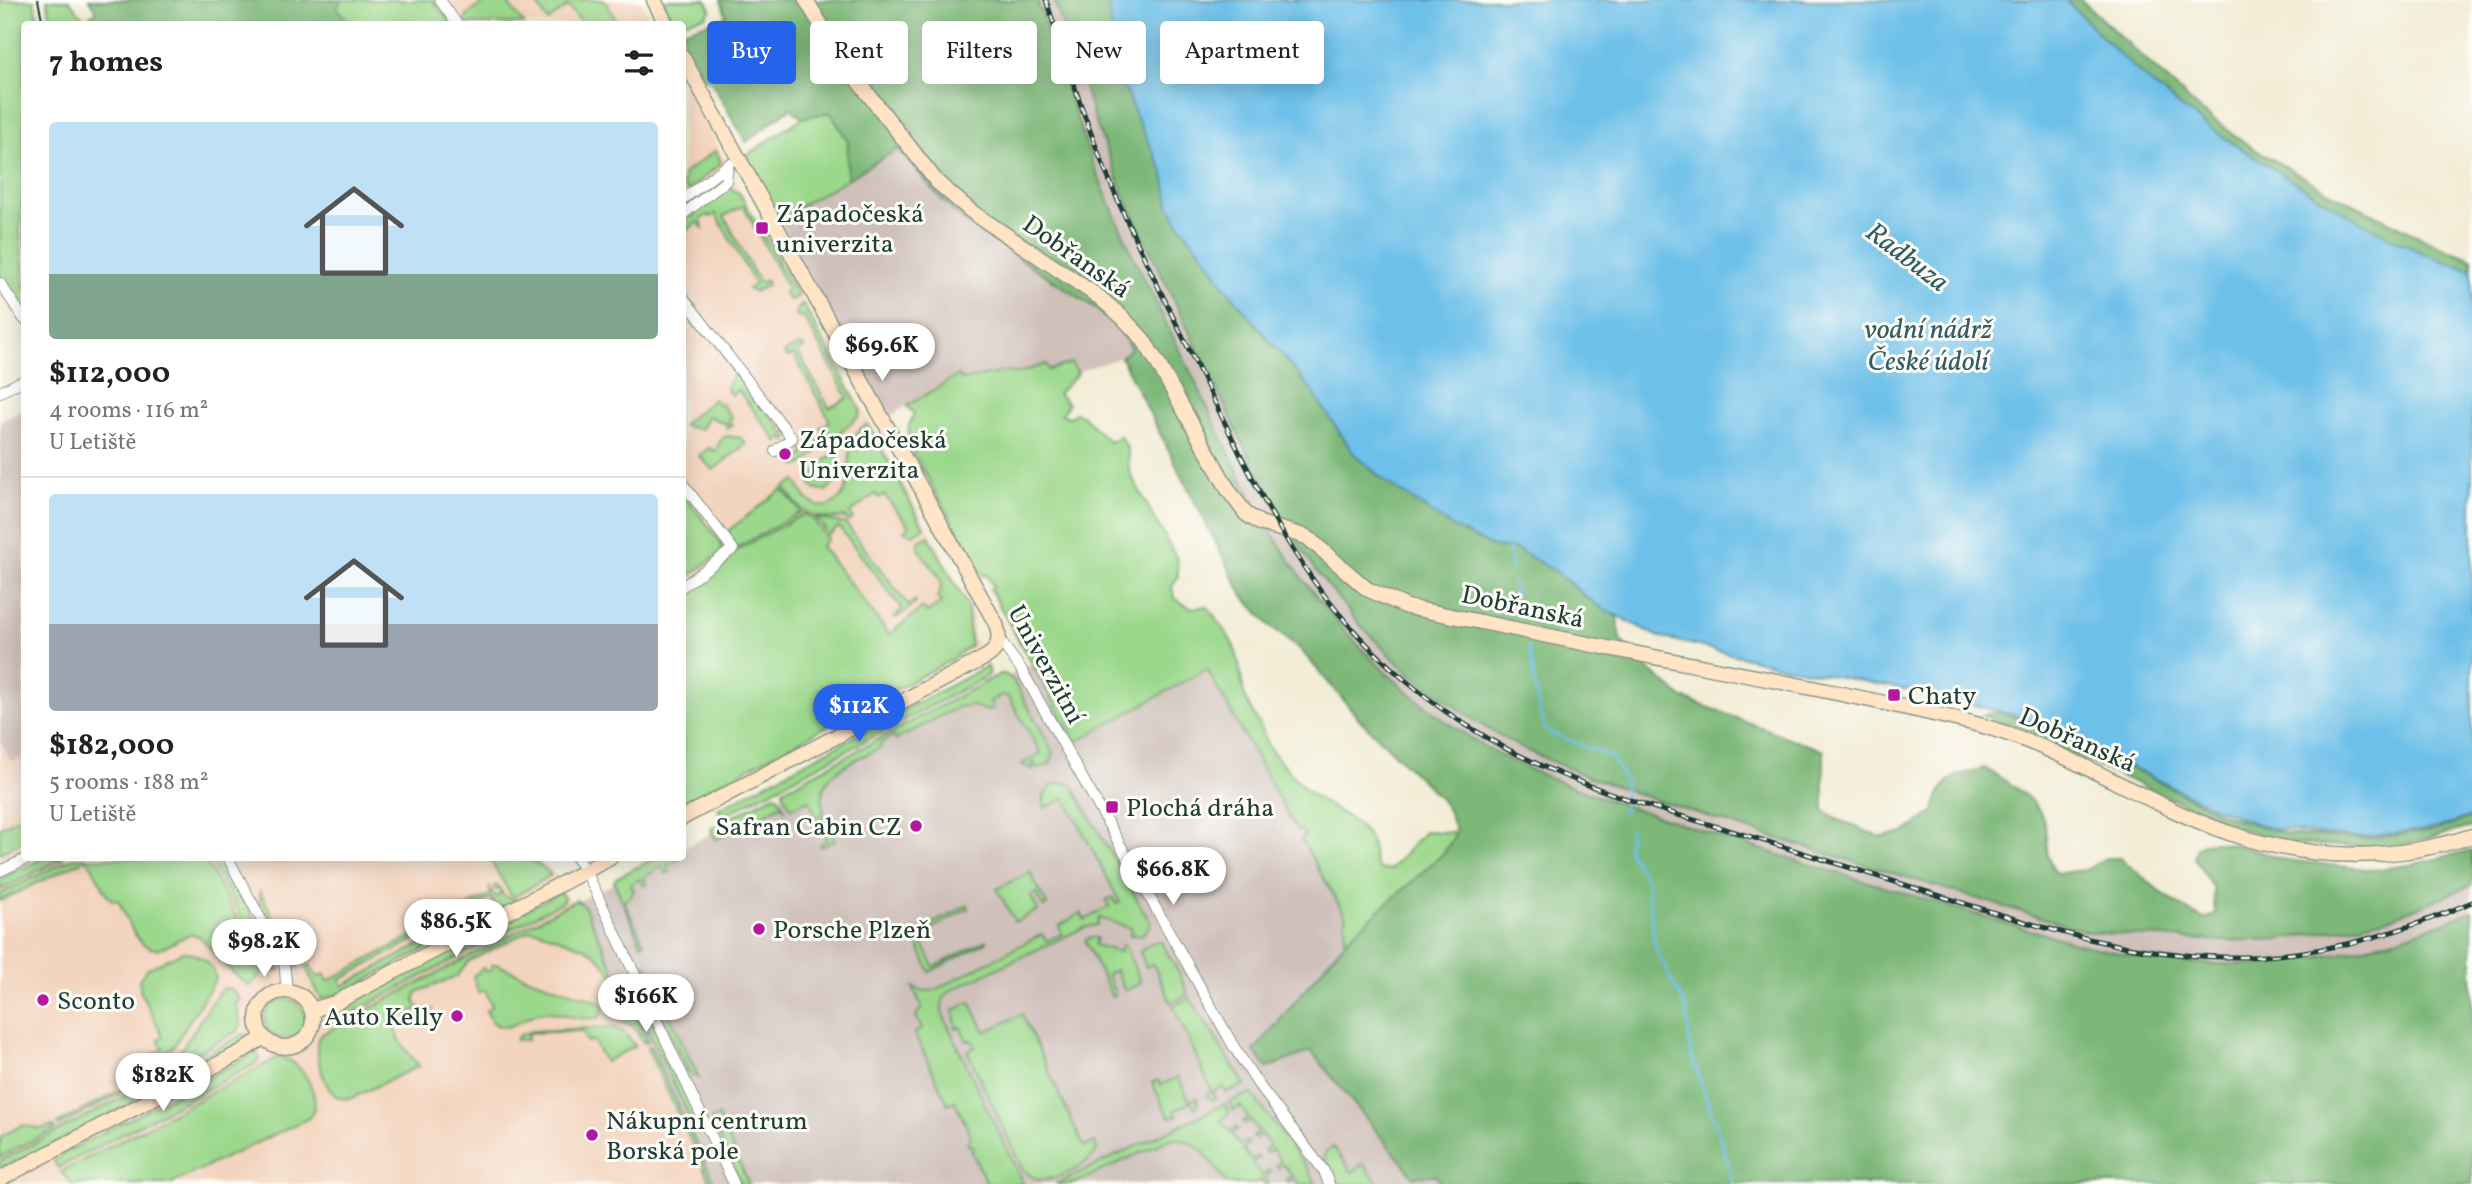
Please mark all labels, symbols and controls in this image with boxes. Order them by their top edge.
chip: Buy [707,21,796,84]
chip: Rent [810,21,908,84]
chip: Filters [922,21,1037,84]
chip: New [1051,21,1146,84]
chip: Apartment [1160,21,1324,84]
text: 7 homes [49,42,163,84]
icon: filters [620,44,658,82]
icon: home [291,168,417,294]
place label: Západočeská univerzita [776,197,924,263]
street label: Dobřanská [1015,207,1137,308]
water label: Radbuza [1857,214,1956,302]
marker: Západočeská univerzita [754,220,770,236]
water label: vodní nádrž České údolí [1864,311,1994,382]
pin: $69.6K [825,324,939,383]
text: $69.6K [845,330,919,362]
text: $112,000 [49,353,170,395]
text: 4 rooms · 116 m² [49,395,208,427]
place label: Západočeská Univerzita [799,423,947,489]
text: U Letiště [49,427,137,459]
marker: Západočeská Univerzita [777,446,793,462]
icon: home [291,540,417,666]
street label: Dobřanská [1458,577,1587,638]
street label: Univerzitní [998,599,1093,731]
place label: Chaty [1908,679,1976,715]
pin: $112K [810,684,908,744]
marker: Chaty [1886,687,1902,703]
text: $112K [829,691,889,723]
street label: Dobřanská [2013,699,2141,783]
text: $182,000 [49,725,174,767]
text: 5 rooms · 188 m² [49,767,208,799]
place label: Plochá dráha [1126,791,1274,827]
text: U Letiště [49,799,137,831]
marker: Plochá dráha [1104,799,1120,815]
place label: Safran Cabin CZ [715,810,902,846]
marker: Safran Cabin CZ [908,818,924,834]
pin: $66.8K [1116,848,1230,907]
text: $66.8K [1136,854,1210,886]
pin: $86.5K [399,900,513,959]
text: $86.5K [420,906,492,938]
place label: Porsche Plzeň [773,913,931,949]
pin: $98.2K [207,920,321,979]
marker: Porsche Plzeň [751,921,767,937]
text: $98.2K [228,926,300,958]
pin: $166K [597,974,695,1034]
text: $166K [614,981,678,1013]
place label: Sconto [57,984,135,1020]
marker: Sconto [35,992,51,1008]
place label: Auto Kelly [324,1000,443,1036]
marker: Auto Kelly [449,1008,465,1024]
pin: $182K [114,1054,212,1113]
text: $182K [132,1060,195,1092]
place label: Nákupní centrum Borská pole [606,1104,808,1170]
marker: Nákupní centrum Borská pole [584,1127,600,1143]

